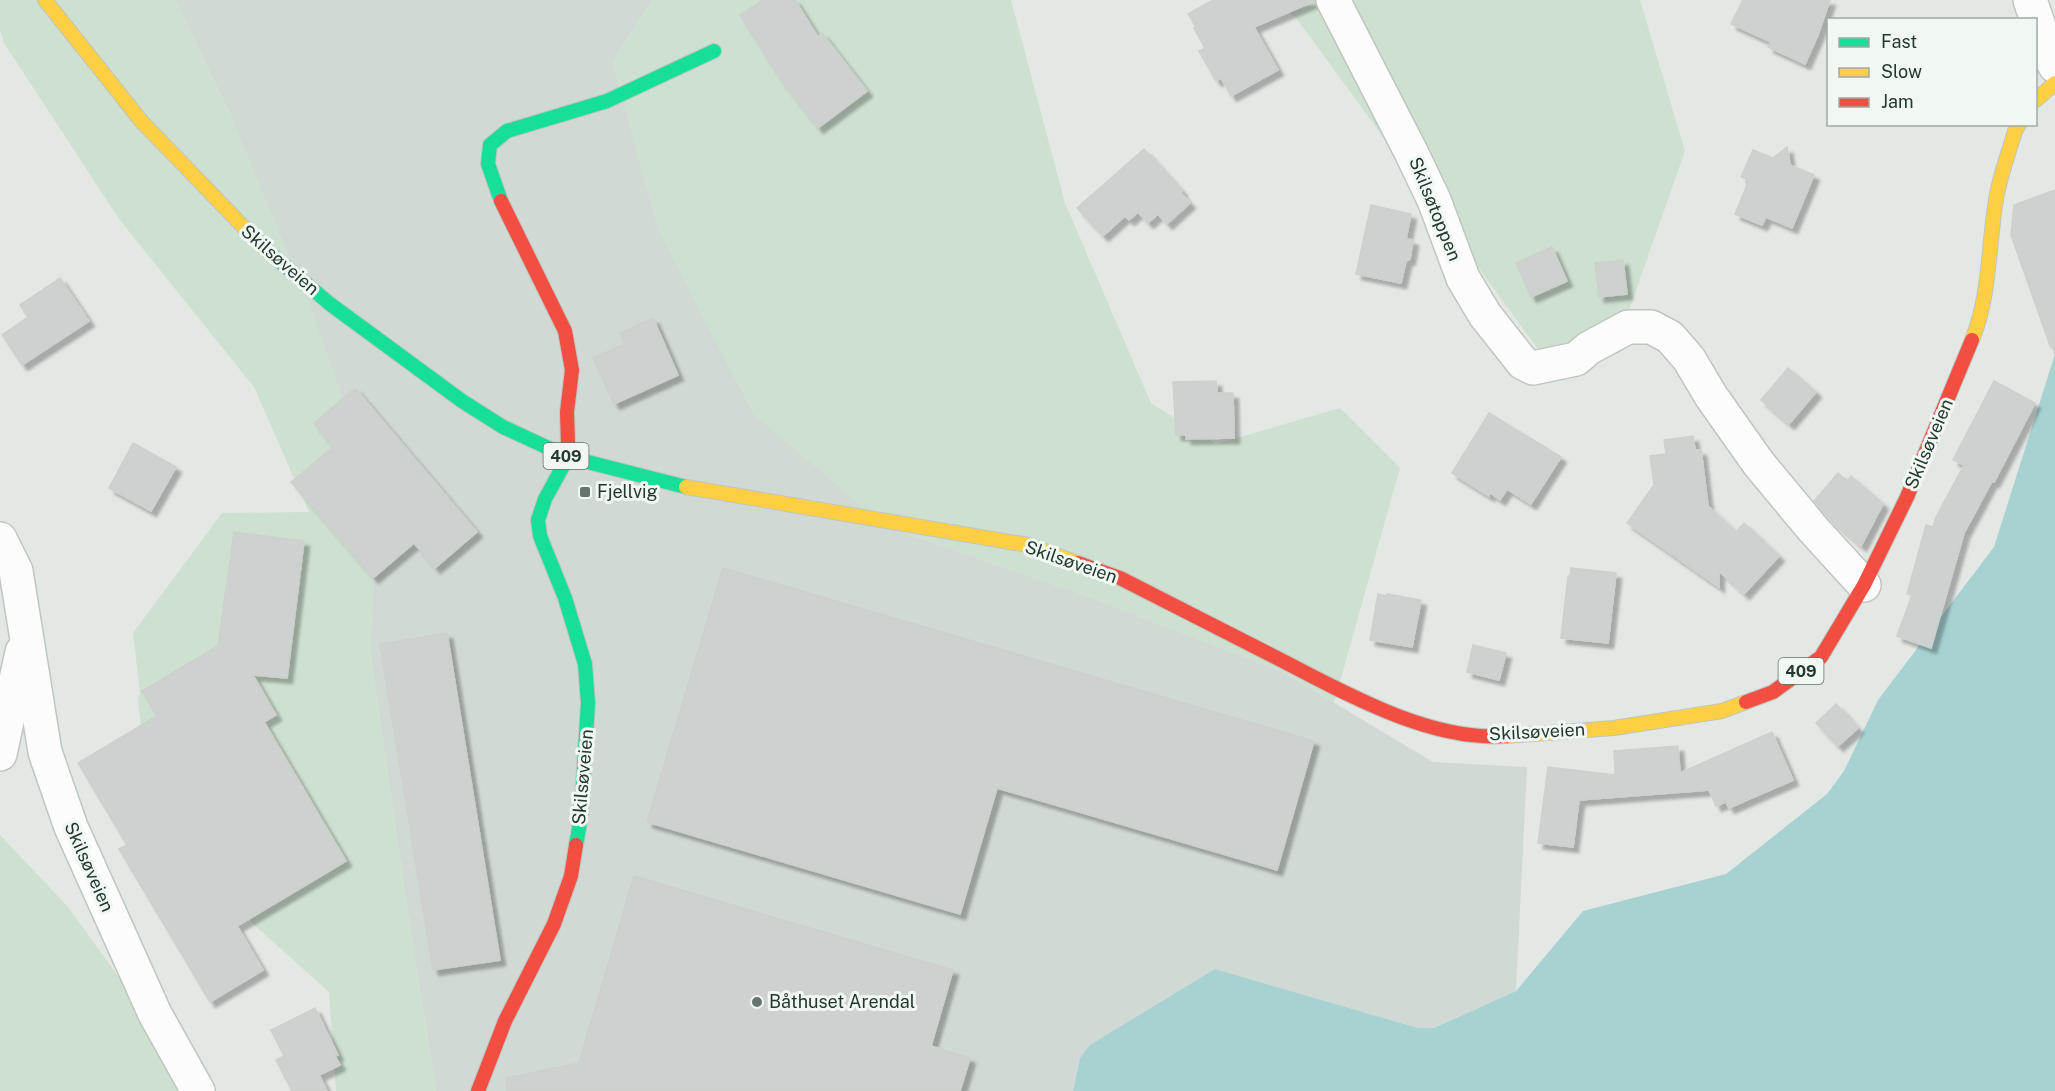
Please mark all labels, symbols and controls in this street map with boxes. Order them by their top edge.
legend [1827,18,2037,126]
text: Fast [1881,31,1917,52]
text: Slow [1881,61,1922,82]
text: Jam [1881,91,1914,112]
street label: Skilsøtoppen [1405,154,1466,264]
street label: Skilsøveien [237,220,323,299]
street label: Skilsøveien [1900,395,1957,492]
road number: 409 [544,443,588,469]
place label: Fjellvig [597,481,658,502]
marker: Fjellvig [578,485,592,499]
street label: Skilsøveien [1022,536,1120,587]
road number: 409 [1778,658,1824,684]
street label: Skilsøveien [1488,719,1585,744]
street label: Skilsøveien [568,728,597,826]
street label: Skilsøveien [60,819,119,915]
place label: Båthuset Arendal [769,991,915,1012]
marker: Båthuset Arendal [750,995,764,1009]

